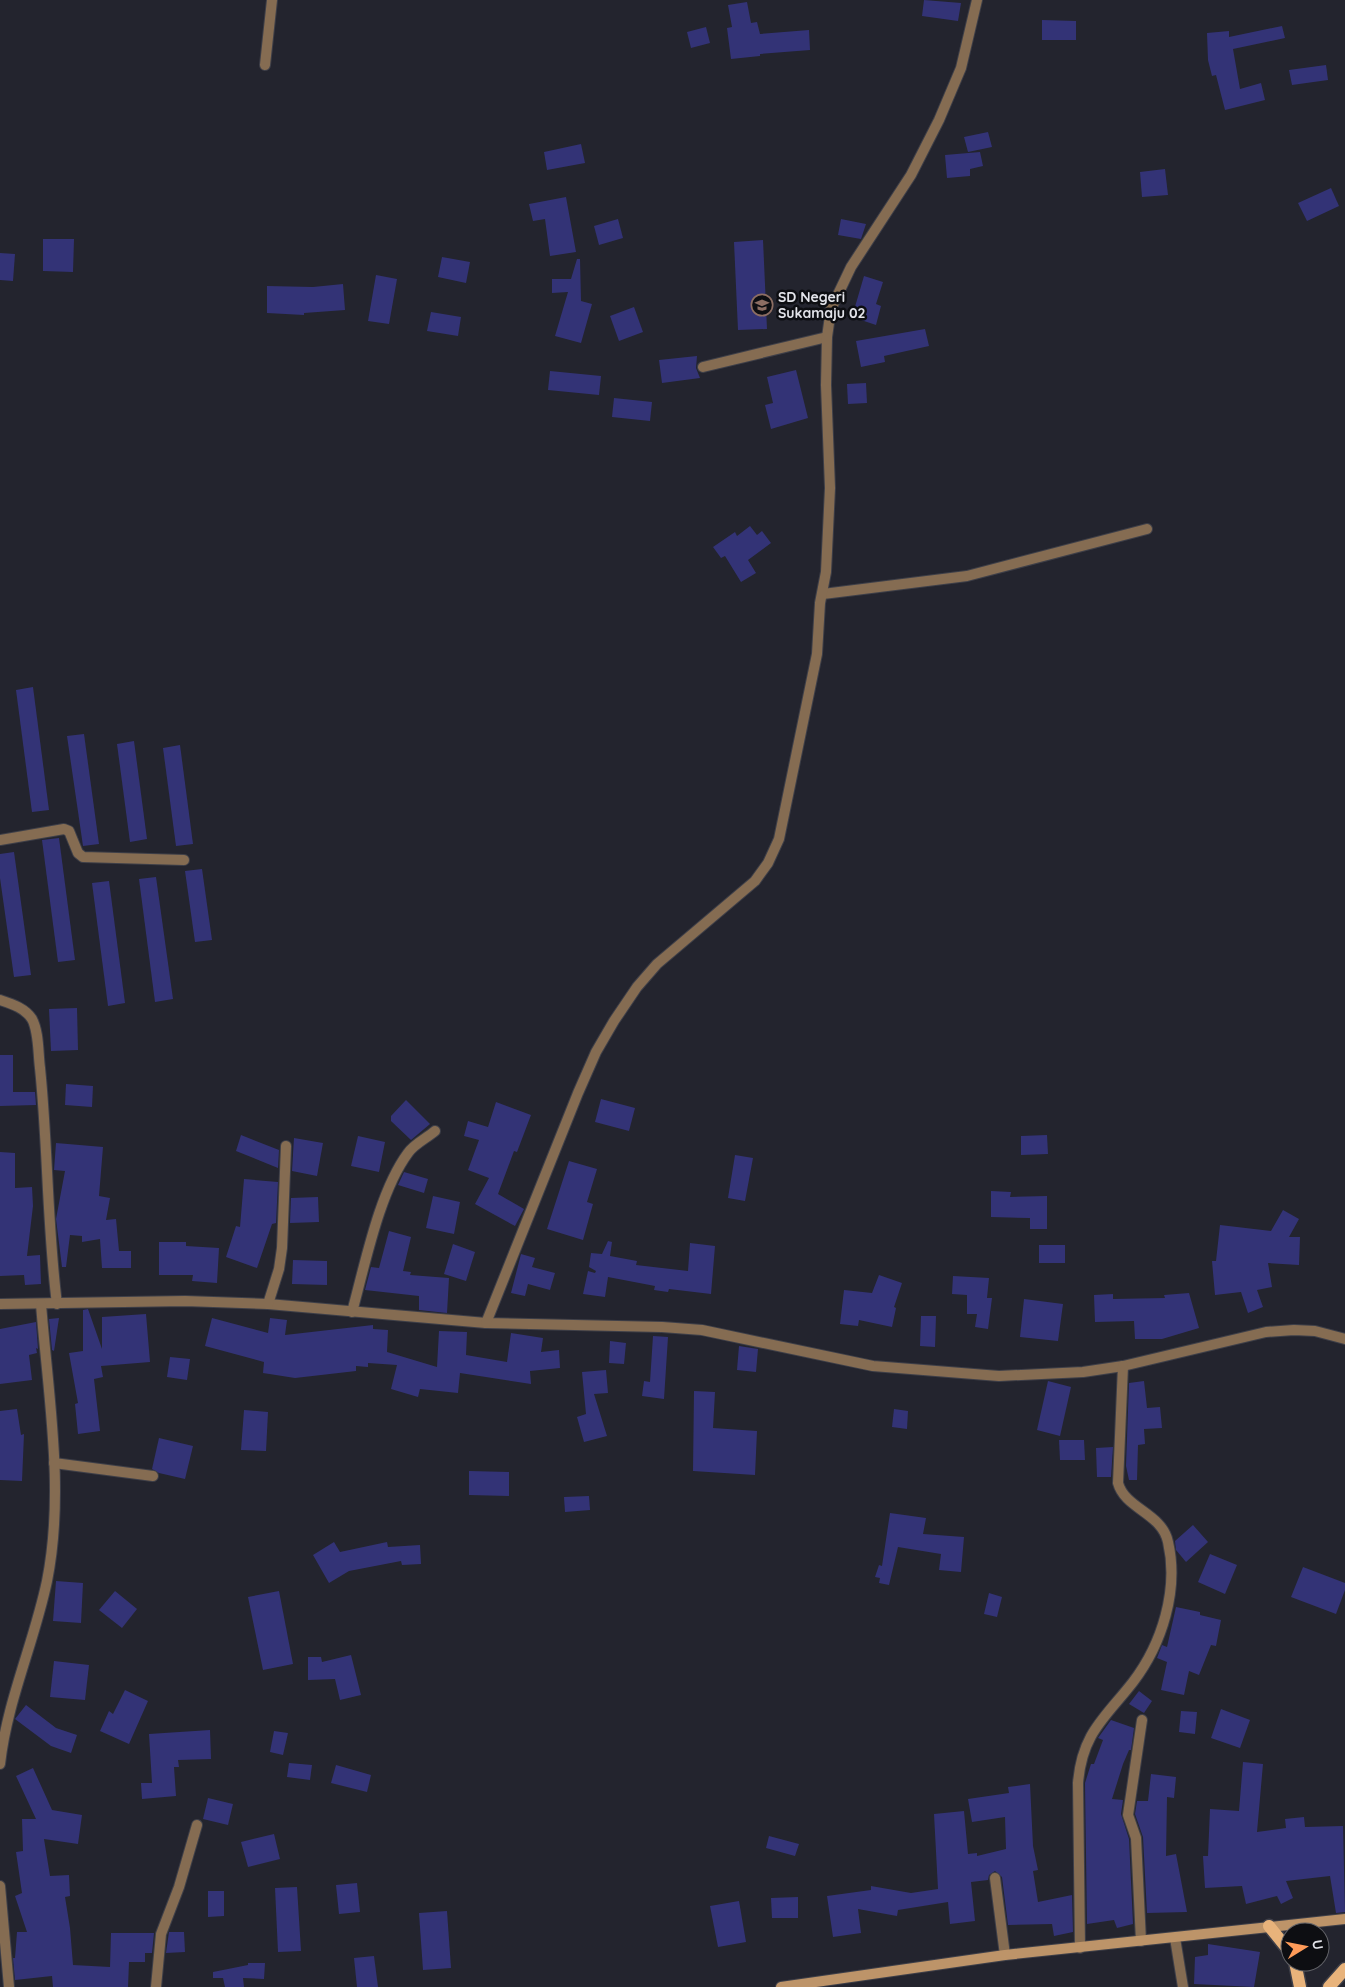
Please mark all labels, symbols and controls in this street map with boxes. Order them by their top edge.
place label: SD Negeri Sukamaju 02 [778,288,866,322]
school or university icon: SD Negeri Sukamaju 02 [750,293,774,317]
north arrow [1280,1922,1330,1972]
text: U [1308,1938,1328,1951]

